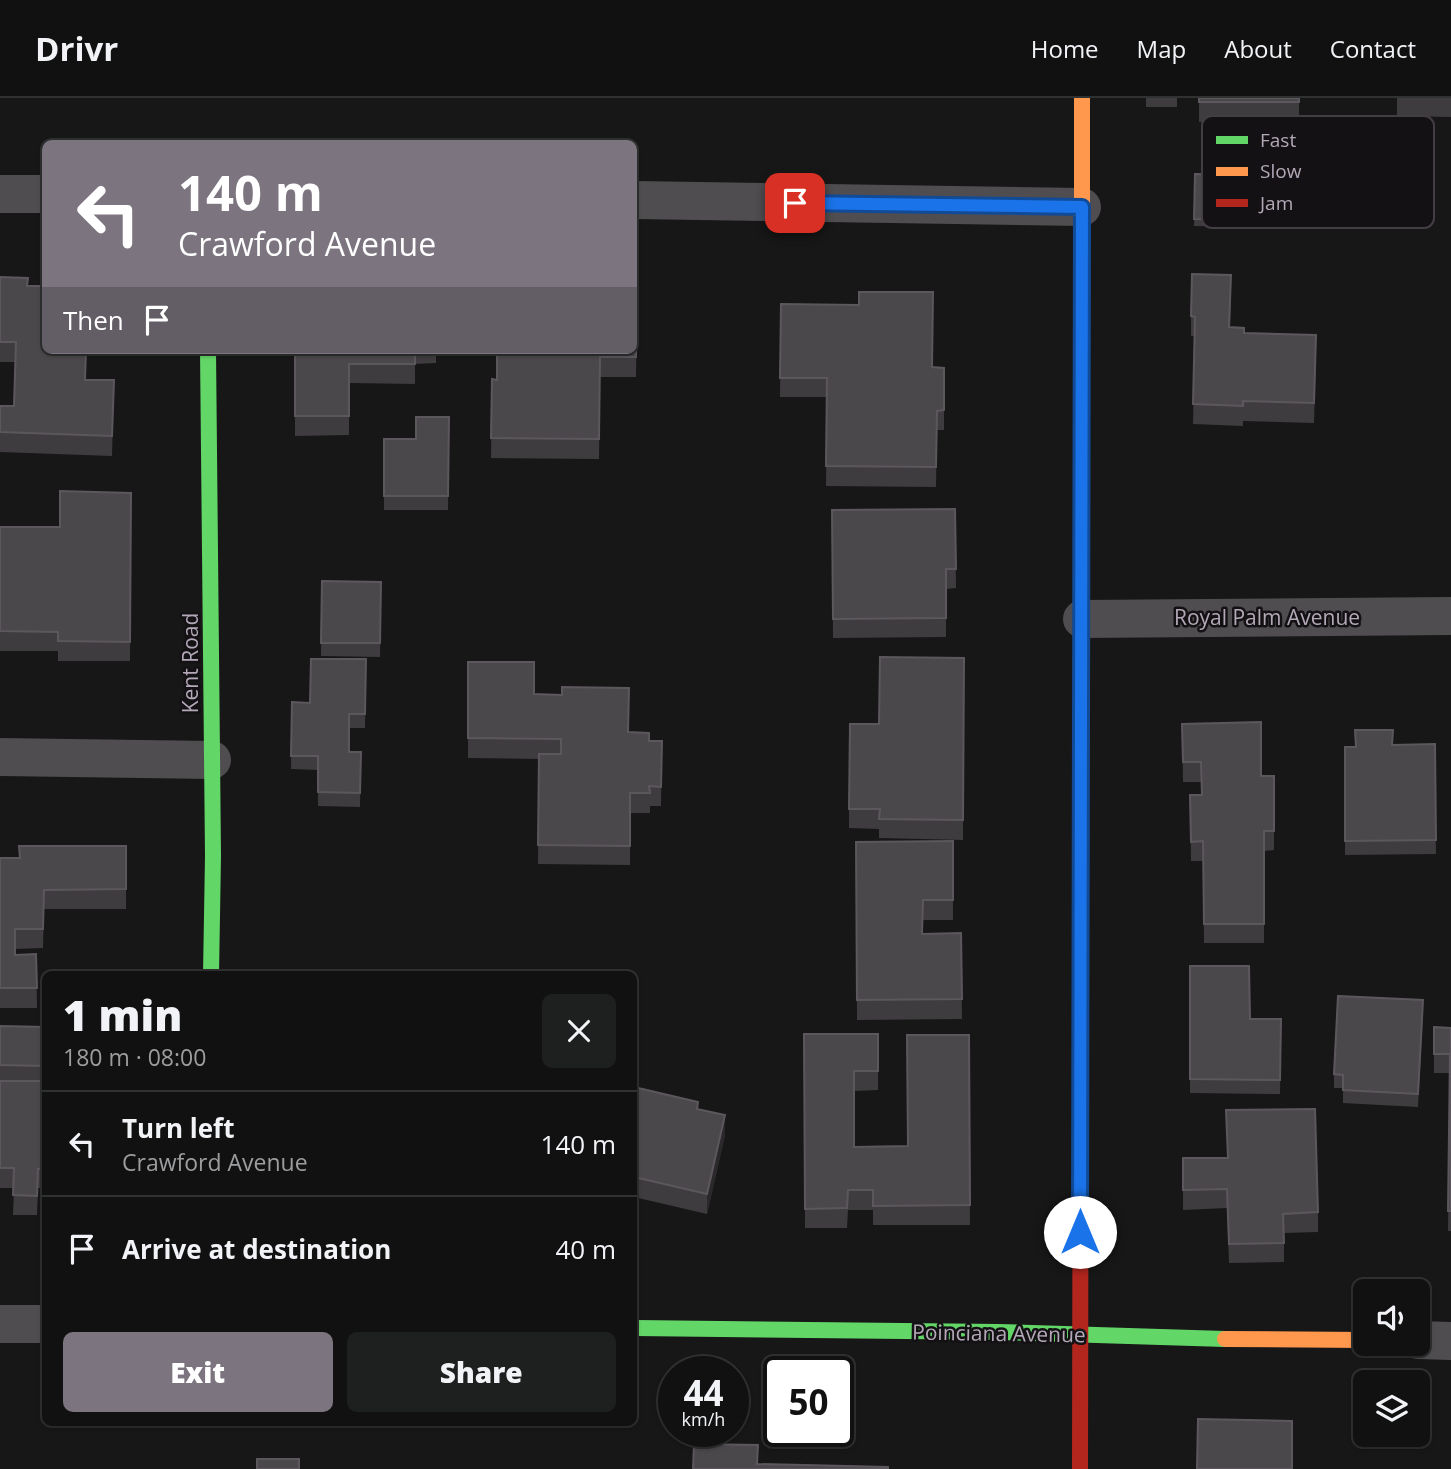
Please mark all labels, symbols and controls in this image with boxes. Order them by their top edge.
text: Drivr [35,26,118,71]
text: Home [1031,32,1099,65]
text: Map [1137,32,1186,65]
text: About [1224,32,1292,65]
text: Contact [1330,32,1416,65]
legend [1202,116,1434,228]
text: Fast [1260,127,1296,153]
text: Slow [1260,158,1302,184]
text: 140 m [178,159,323,225]
icon: left [63,168,154,259]
pin [765,173,825,233]
icon: arrive [776,184,814,222]
text: Jam [1258,190,1293,216]
text: Crawford Avenue [178,222,436,265]
icon: arrive [138,301,176,339]
text: Then [63,302,124,338]
street label: Royal Palm Avenue [1174,603,1360,631]
street label: Kent Road [176,613,204,713]
text: 1 min [63,986,182,1043]
button: close [542,994,616,1068]
text: 180 m · 08:00 [63,1041,206,1073]
text: Turn left [122,1110,234,1146]
icon: left [63,1125,101,1163]
text: 140 m [541,1126,616,1162]
text: Crawford Avenue [122,1146,308,1178]
position arrow [1043,1195,1117,1269]
icon: arrive [63,1230,101,1268]
text: Arrive at destination [122,1231,391,1267]
text: 40 m [555,1231,616,1267]
map controls [1353,1279,1430,1447]
button: sound [1353,1279,1430,1356]
street label: Poinciana Avenue [912,1317,1086,1349]
button: Exit [63,1332,333,1412]
button: Share [347,1332,616,1412]
speed limit sign: 50 [763,1356,854,1447]
text: 44 [683,1369,724,1416]
button: layers [1353,1370,1430,1447]
text: km/h [682,1407,725,1431]

